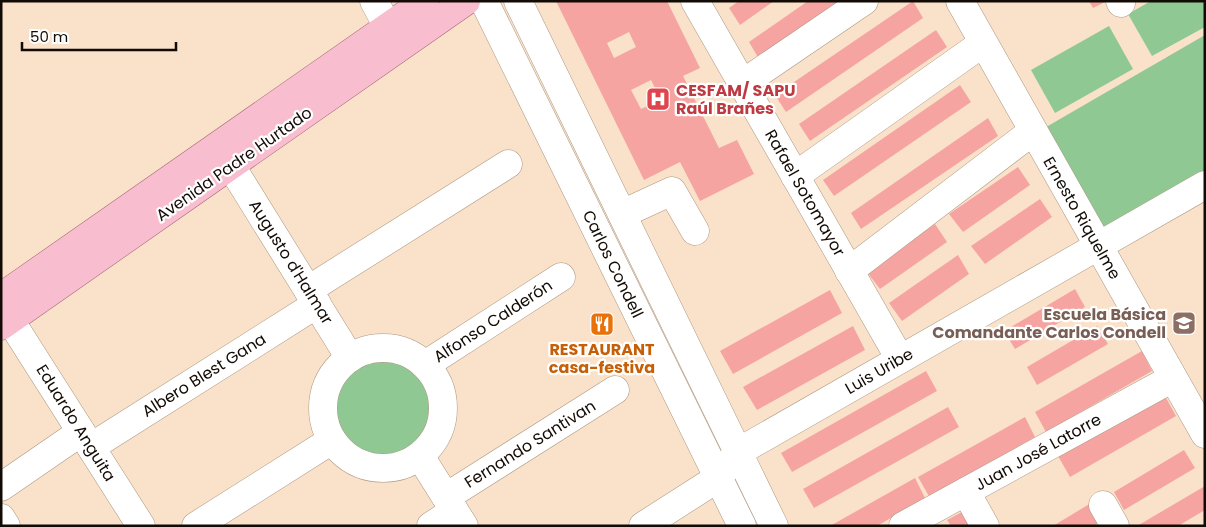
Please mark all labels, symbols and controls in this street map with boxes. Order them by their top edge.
scale bar [22,20,176,52]
text: 50 m [30,26,68,47]
place label: CESFAM/ SAPU Raúl Brañes [676,79,795,120]
hospital icon: CESFAM/ SAPU Raúl Brañes [645,86,671,112]
street label: Avenida Padre Hurtado [151,101,317,227]
street label: Rafael Sotomayor [759,125,851,261]
street label: Ernesto Riquelme [1038,152,1126,284]
street label: Augusto d'Halmar [243,195,339,329]
street label: Carlos Condell [577,206,649,322]
street label: Alfonso Calderón [429,274,557,368]
place label: Escuela Básica Comandante Carlos Condell [932,303,1166,344]
school or university icon: Escuela Básica Comandante Carlos Condell [1171,310,1197,336]
restaurant icon: RESTAURANT casa-festiva [589,311,615,337]
street label: Albero Blest Gana [138,328,270,422]
place label: RESTAURANT casa-festiva [549,338,655,379]
street label: Luis Uribe [841,342,917,400]
street label: Eduardo Anguita [31,360,121,486]
street label: Fernando Santivan [460,394,600,494]
street label: Juan José Latorre [971,408,1105,496]

